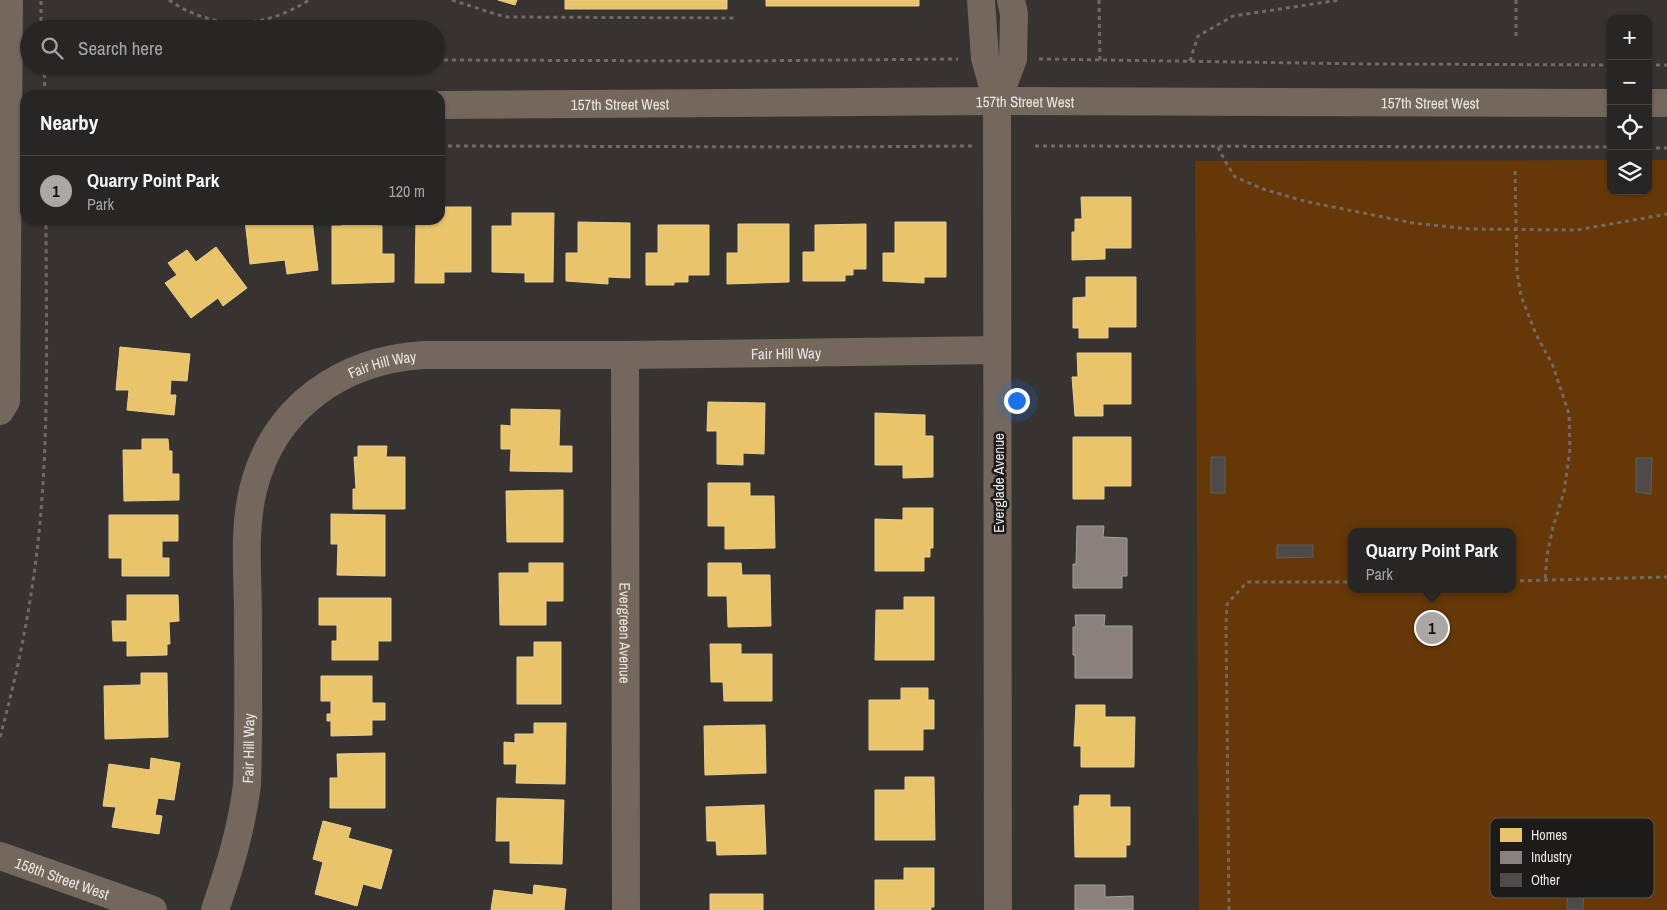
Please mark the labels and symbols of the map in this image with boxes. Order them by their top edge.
street label: 157th Street West [976,90,1075,112]
street label: 157th Street West [1381,92,1480,113]
street label: 157th Street West [571,93,670,115]
street label: Fair Hill Way [751,342,822,364]
street label: Fair Hill Way [344,345,418,383]
your location [1004,388,1030,414]
street label: Everglade Avenue [988,433,1009,533]
street label: Evergreen Avenue [615,582,636,684]
pin: 1 [1416,609,1448,647]
street label: Fair Hill Way [237,712,259,784]
legend [1490,818,1654,898]
text: Homes [1531,826,1568,844]
text: Industry [1531,848,1572,866]
street label: 158th Street West [12,852,113,904]
text: Other [1531,871,1560,889]

